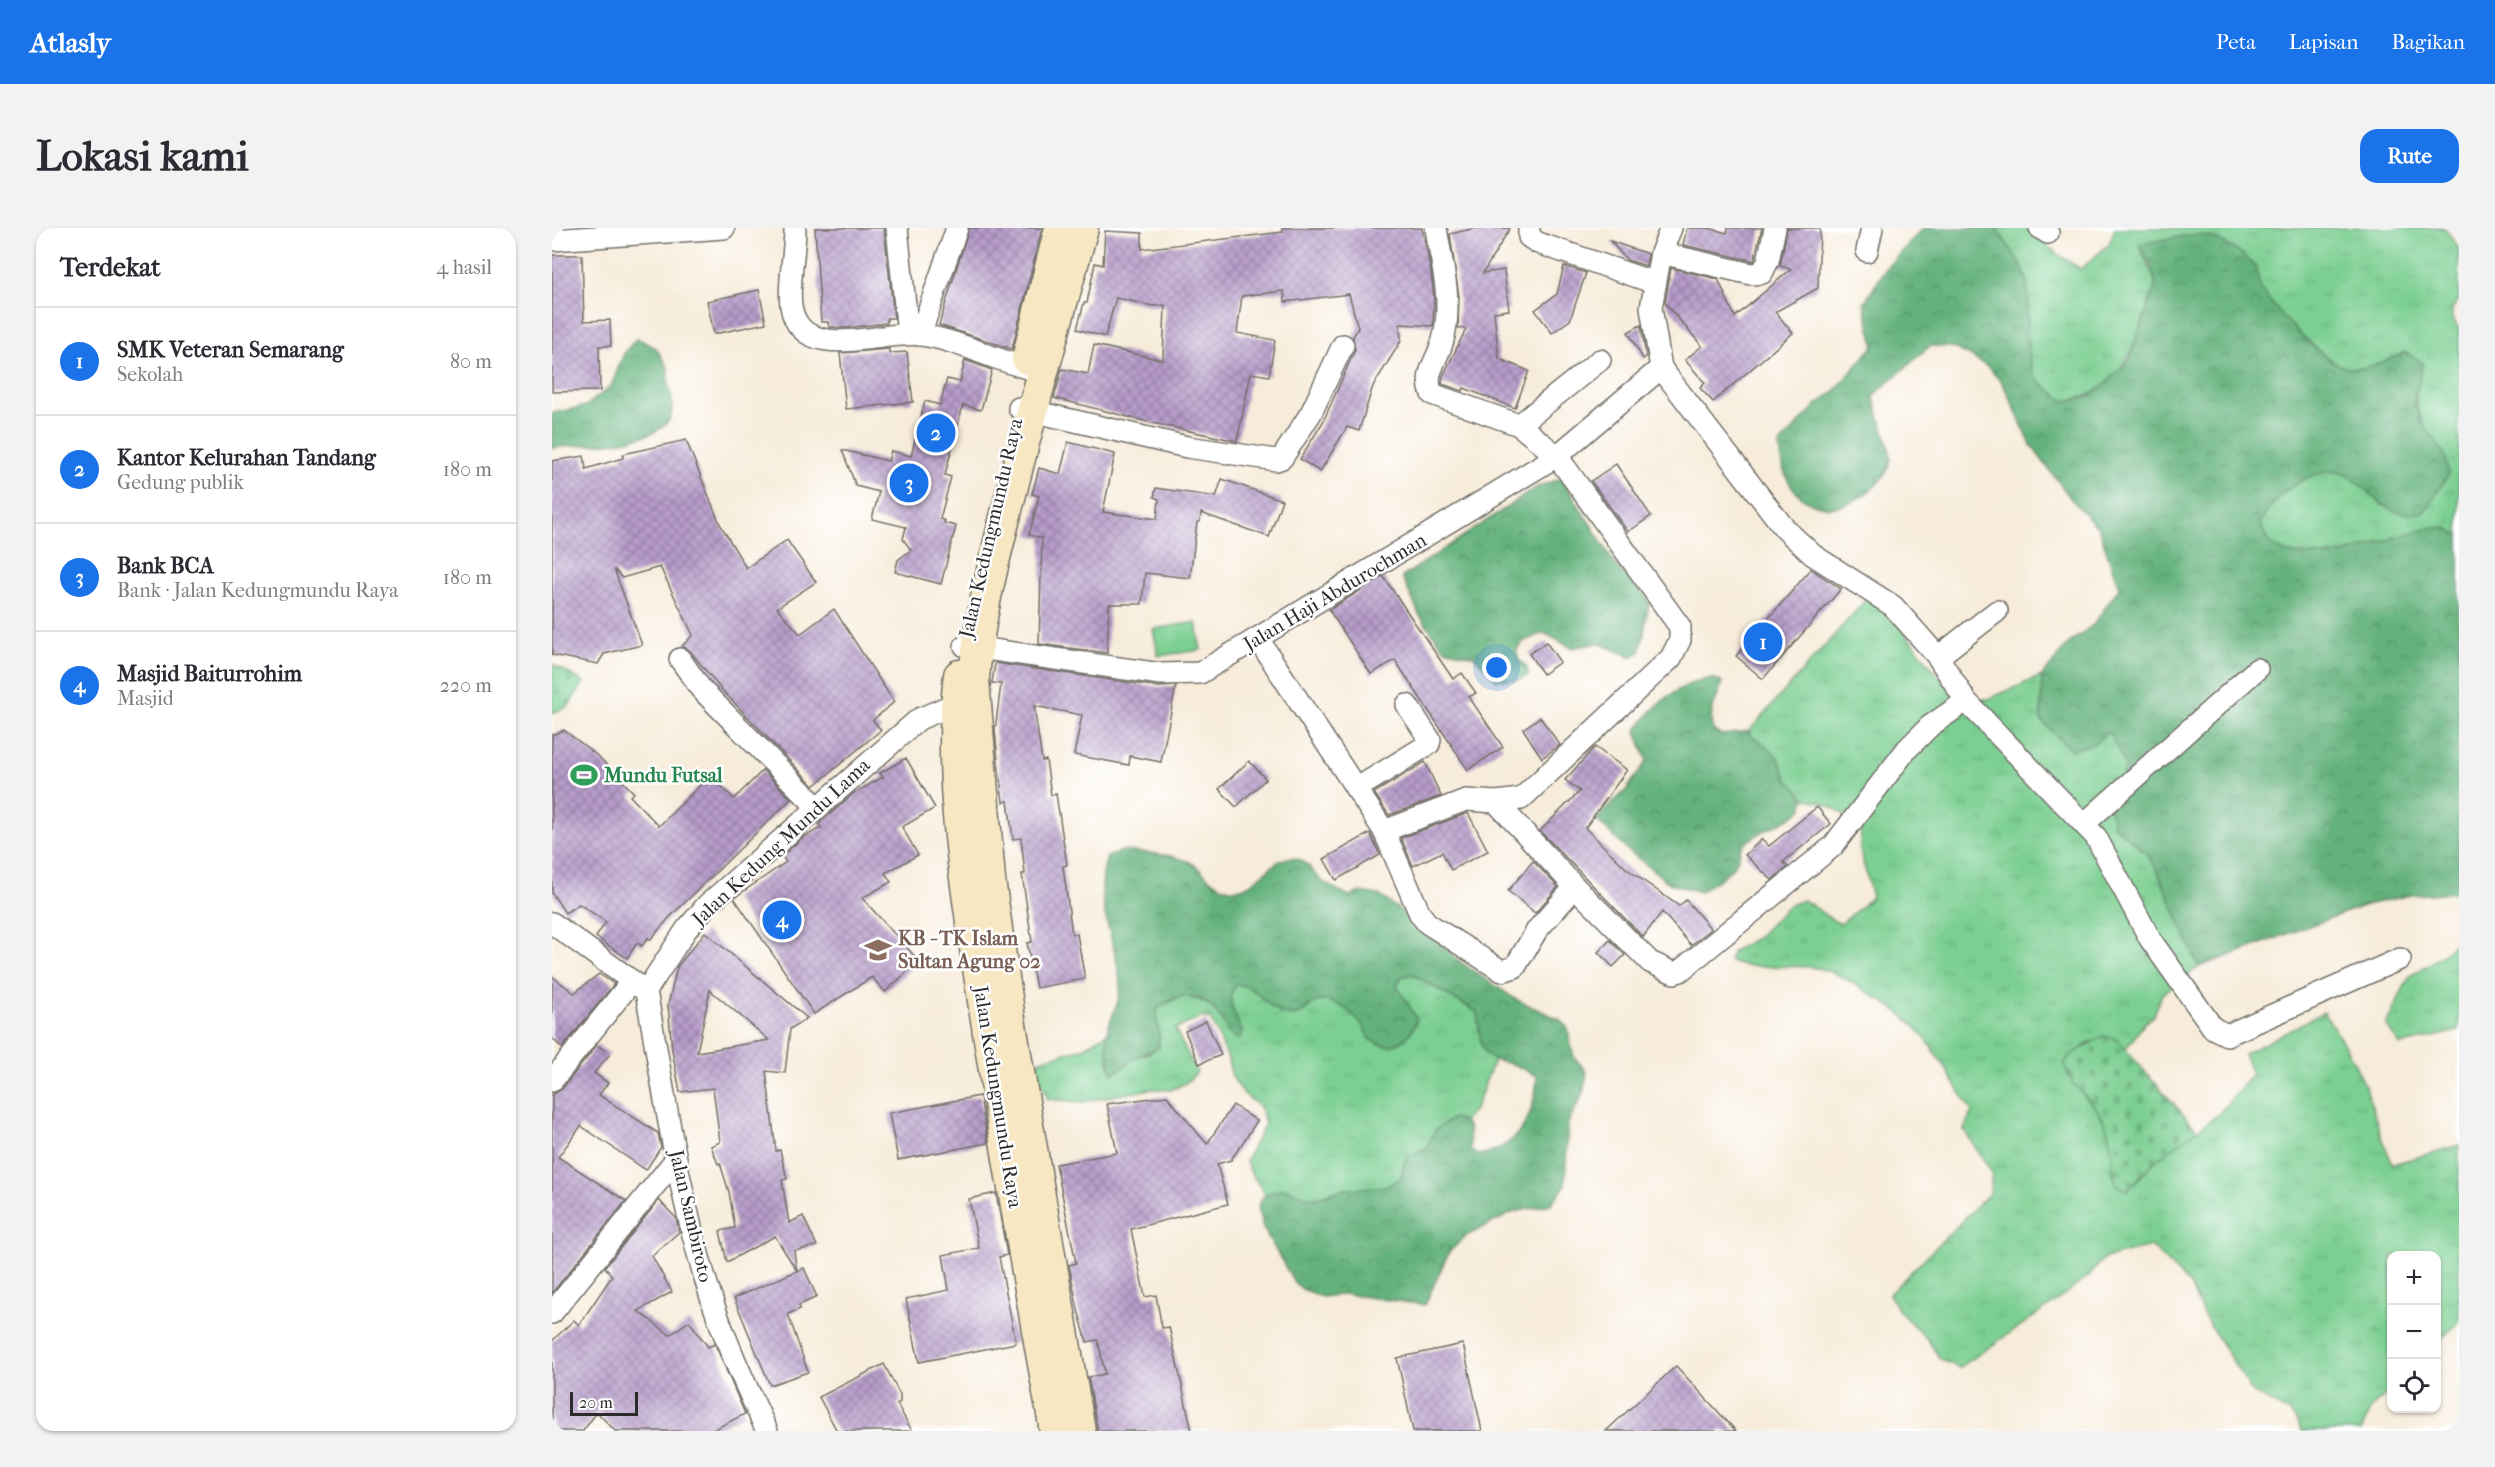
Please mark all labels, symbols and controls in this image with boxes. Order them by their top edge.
text: Atlasly [30,26,111,59]
text: Peta [2216,30,2256,54]
text: Lapisan [2289,30,2358,54]
text: Bagikan [2391,30,2465,54]
button: Rute [2360,129,2459,183]
text: Lokasi kami [36,132,249,181]
text: Terdekat [60,252,161,283]
text: 4 hasil [437,256,492,279]
text: SMK Veteran Semarang [117,337,344,363]
text: 1 [76,350,83,373]
text: 80 m [450,350,492,373]
text: Sekolah [117,363,183,386]
pin: 2 [916,410,956,456]
street label: Jalan Kedungmundu Raya [954,415,1028,642]
text: Kantor Kelurahan Tandang [117,445,376,471]
text: 2 [74,458,85,481]
text: 180 m [443,458,492,481]
pin: 3 [890,460,928,506]
text: Gedung publik [117,471,244,494]
street label: Jalan Haji Abdurochman [1238,528,1431,657]
text: Bank BCA [117,553,214,579]
text: 3 [75,566,84,589]
text: 180 m [443,566,492,589]
text: Bank · Jalan Kedungmundu Raya [117,579,399,602]
pin: 1 [1744,620,1782,664]
your location [1482,653,1511,682]
text: Masjid Baiturrohim [117,661,302,687]
text: 4 [74,674,85,697]
text: 220 m [439,674,492,697]
text: Masjid [117,687,174,710]
street label: Jalan Kedung Mundu Lama [686,753,875,932]
sports icon: Mundu Futsal [569,760,599,790]
place label: Mundu Futsal [603,764,723,787]
pin: 4 [762,898,802,942]
place label: KB - TK Islam Sultan Agung 02 [898,927,1040,973]
school or university icon: KB - TK Islam Sultan Agung 02 [863,935,893,965]
street label: Jalan Kedungmundu Raya [969,982,1027,1211]
street label: Jalan Sambiroto [664,1146,717,1284]
map controls [2387,1251,2441,1413]
button: + [2387,1251,2441,1305]
button: − [2387,1305,2441,1359]
button: locate [2387,1359,2441,1413]
scale bar [570,1389,638,1416]
text: 20 m [579,1393,613,1412]

